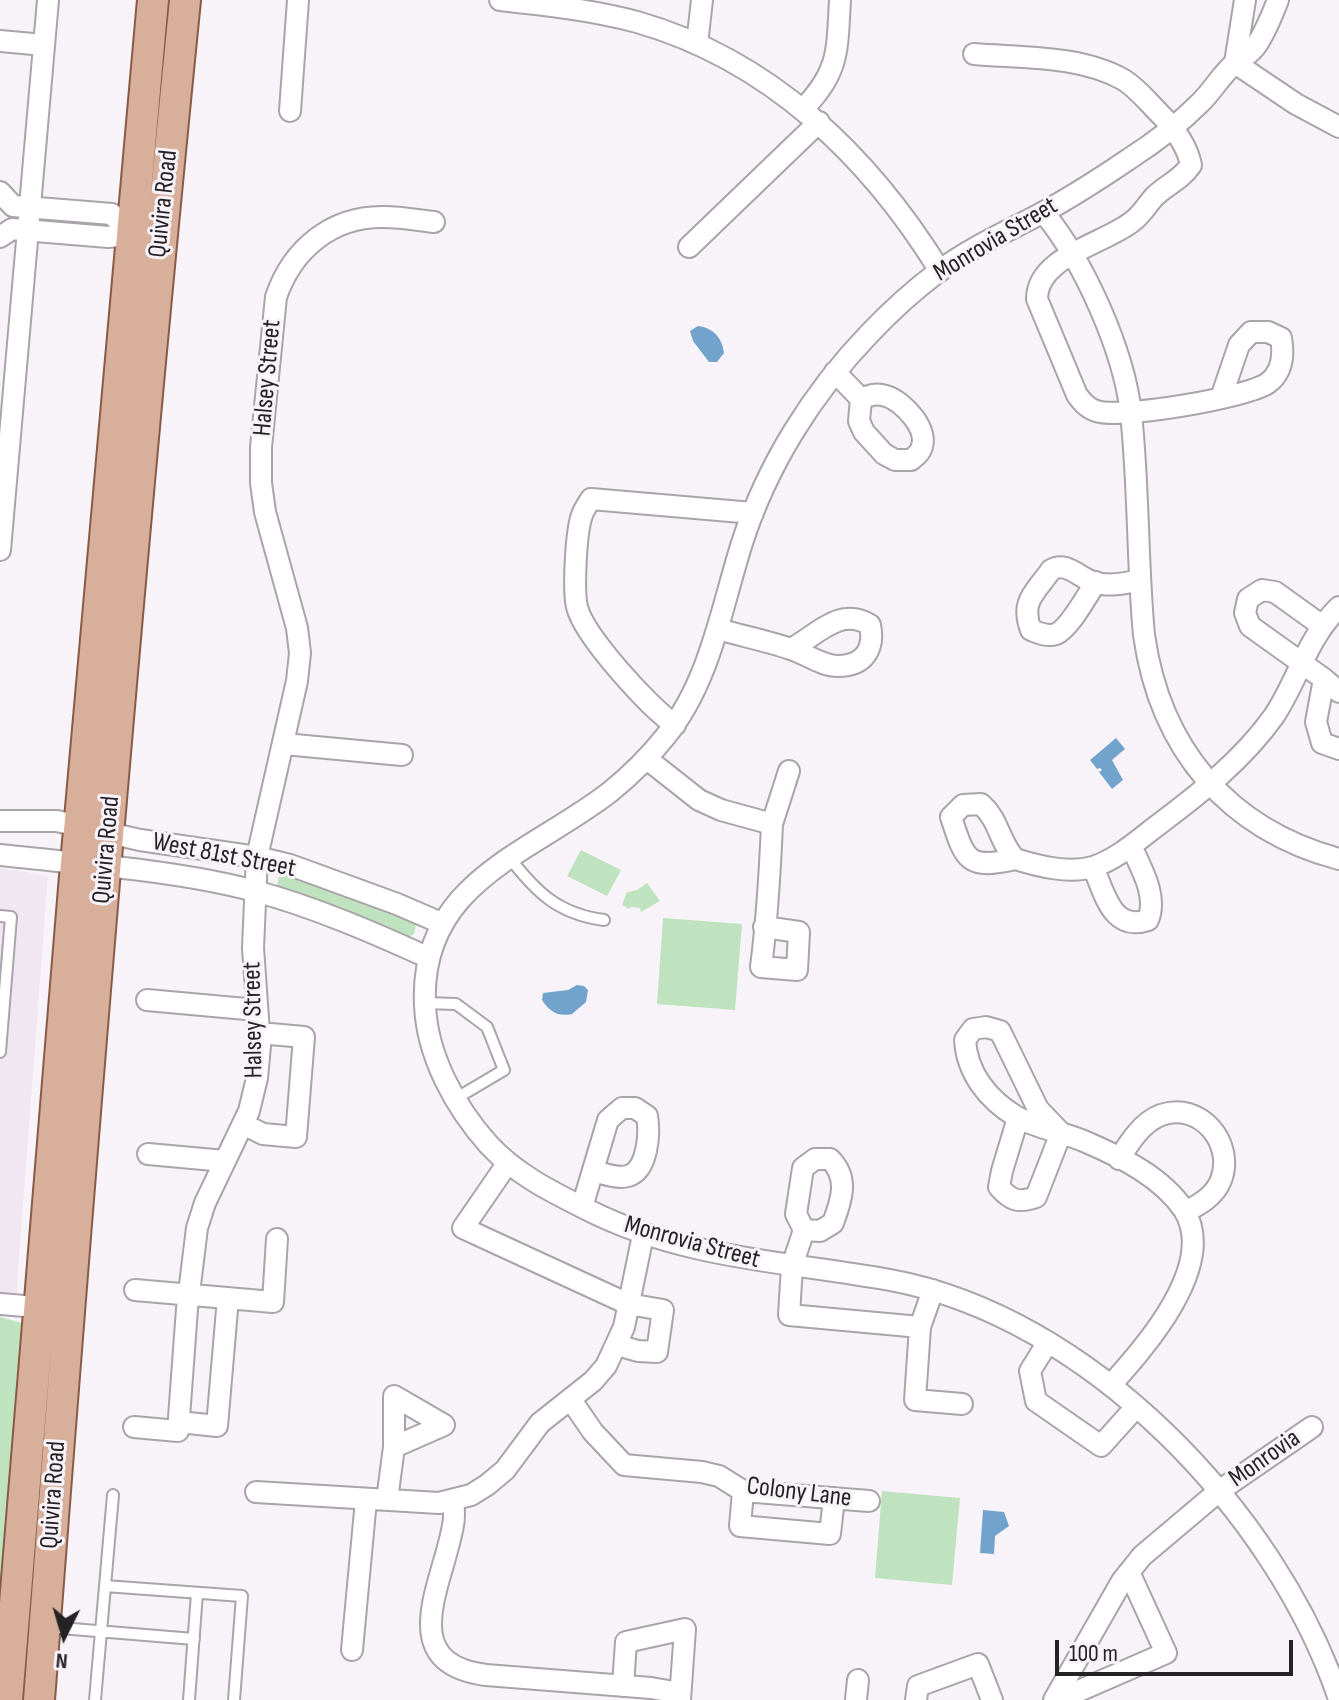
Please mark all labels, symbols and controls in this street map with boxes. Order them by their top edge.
street label: Quivira Road [143,149,185,259]
street label: Monrovia Street [928,191,1064,289]
street label: Halsey Street [247,319,289,437]
street label: Quivira Road [87,795,127,905]
street label: West 81st Street [150,827,298,885]
street label: Halsey Street [237,961,271,1079]
street label: Monrovia Street [621,1210,763,1276]
street label: Monrovia [1223,1423,1307,1495]
street label: Quivira Road [35,1440,73,1550]
street label: Colony Lane [745,1471,853,1515]
north arrow [24,1596,104,1676]
scale bar [1059,1624,1297,1674]
text: 100 m [1069,1639,1118,1668]
text: N [55,1646,69,1674]

